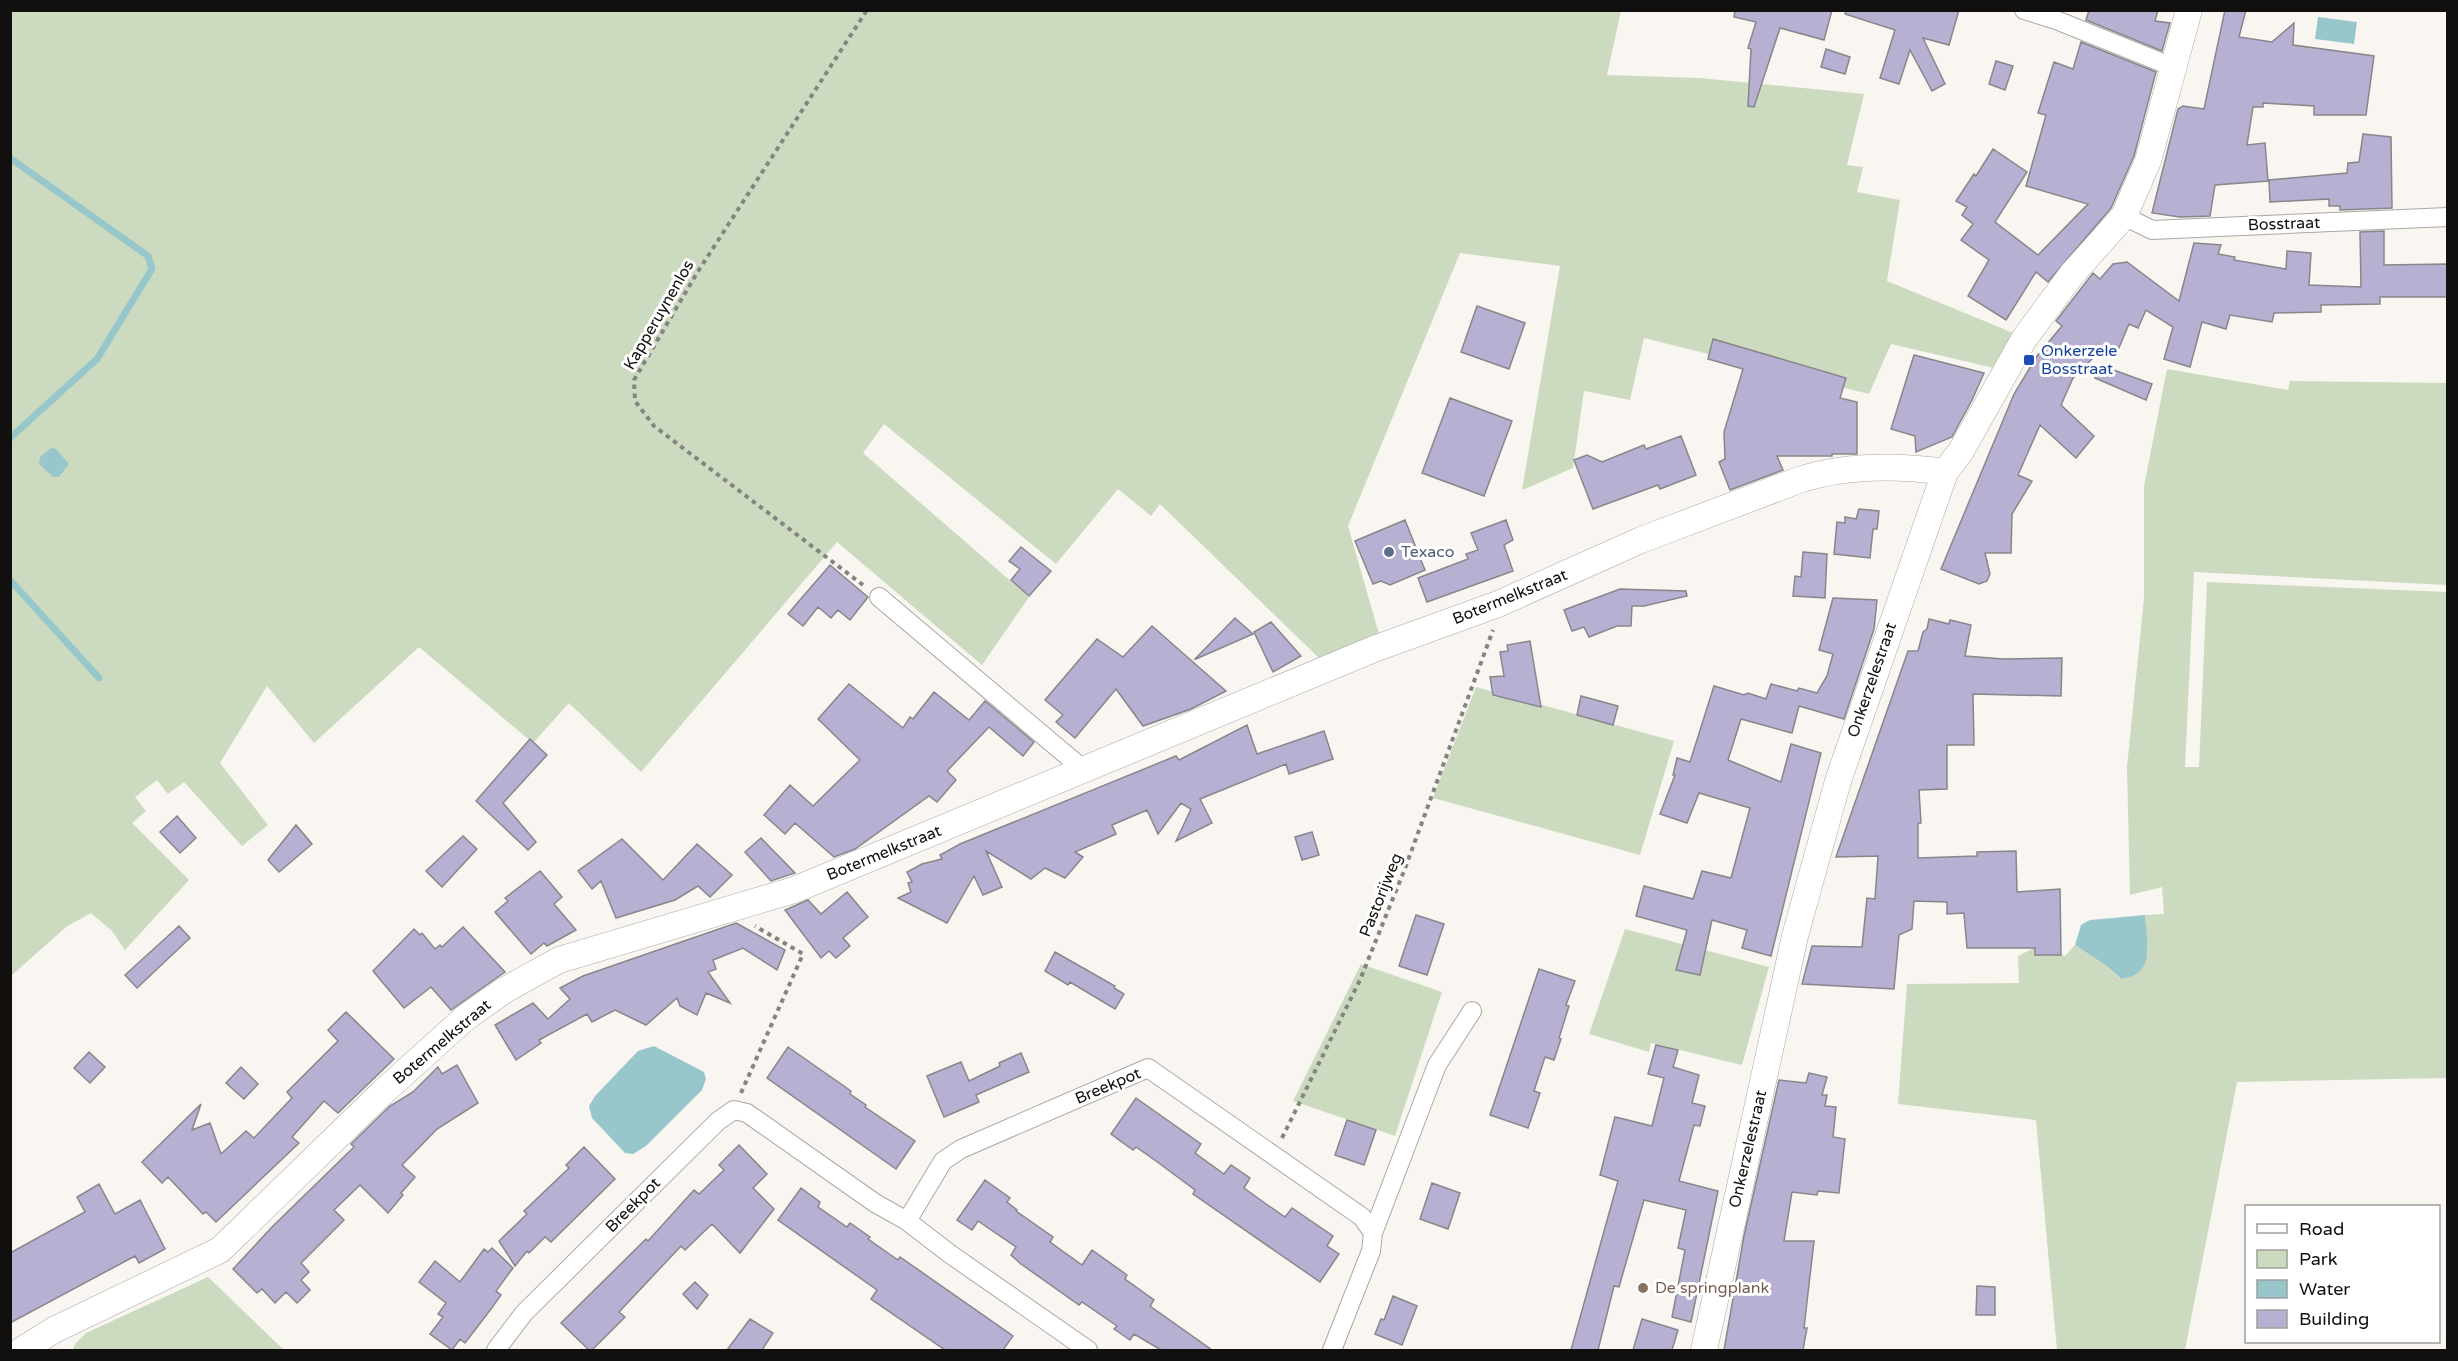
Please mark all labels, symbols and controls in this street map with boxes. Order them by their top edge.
street label: Bosstraat [2248,213,2320,235]
street label: Kapperuynenlos [619,257,699,373]
place label: Onkerzele Bosstraat [2041,341,2117,379]
marker: Onkerzele Bosstraat [2022,353,2036,367]
place label: Texaco [1401,542,1455,562]
marker: Texaco [1382,545,1396,559]
street label: Botermelkstraat [1450,565,1570,629]
street label: Onkerzelestraat [1843,620,1901,740]
street label: Botermelkstraat [824,821,944,885]
street label: Pastorijweg [1355,850,1407,940]
street label: Botermelkstraat [389,995,495,1089]
street label: Breekpot [1072,1063,1144,1109]
street label: Onkerzelestraat [1725,1088,1771,1210]
street label: Breekpot [601,1173,665,1237]
legend [2245,1205,2440,1343]
text: Road [2299,1218,2344,1240]
text: Park [2299,1248,2338,1270]
place label: De springplank [1655,1278,1769,1298]
text: Water [2299,1278,2350,1300]
marker: De springplank [1636,1281,1650,1295]
text: Building [2299,1308,2369,1330]

